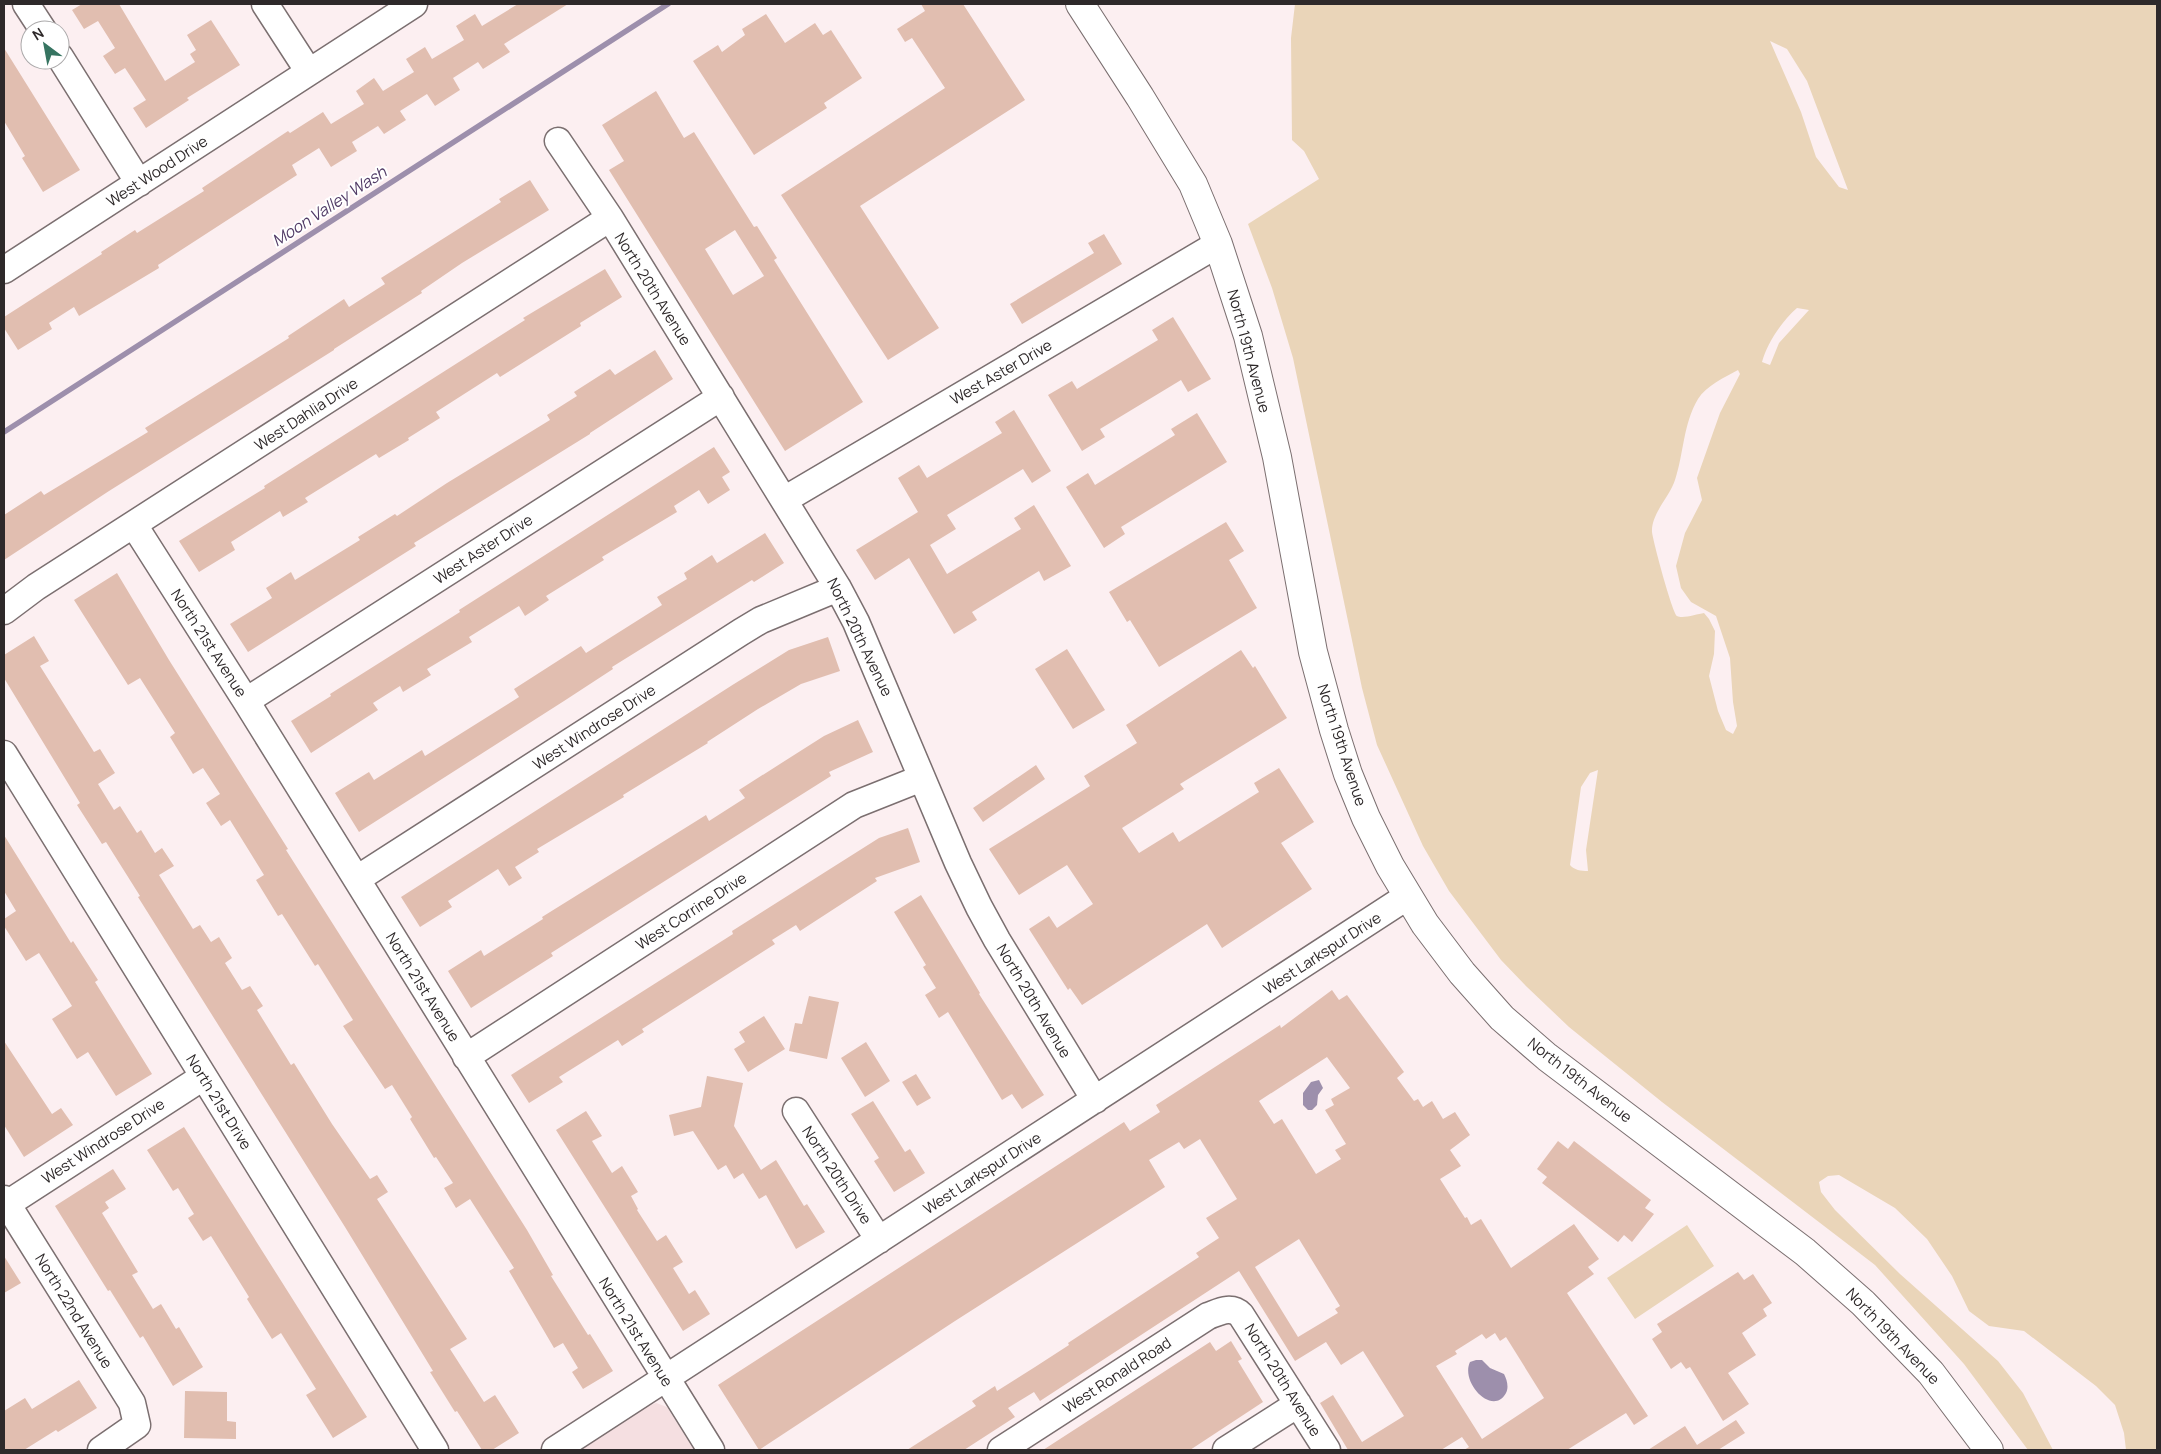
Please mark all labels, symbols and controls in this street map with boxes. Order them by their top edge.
north arrow [20,20,70,70]
text: N [29,23,47,44]
street label: West Wood Drive [102,130,212,212]
water label: Moon Valley Wash [268,160,391,251]
street label: North 20th Avenue [610,229,696,350]
street label: North 19th Avenue [1222,287,1276,415]
street label: West Aster Drive [946,334,1056,410]
street label: West Dahlia Drive [250,373,362,455]
street label: West Aster Drive [429,509,537,589]
street label: North 20th Avenue [822,574,898,700]
street label: North 21st Avenue [166,585,252,701]
street label: West Windrose Drive [529,679,660,775]
street label: North 19th Avenue [1312,681,1372,809]
street label: West Corrine Drive [631,867,751,955]
street label: West Larkspur Drive [1259,907,1385,999]
street label: North 21st Avenue [381,928,465,1046]
street label: North 20th Avenue [992,940,1076,1062]
street label: North 19th Avenue [1524,1033,1637,1127]
street label: North 21st Drive [181,1050,257,1154]
street label: West Windrose Drive [38,1093,169,1189]
street label: North 20th Drive [797,1122,877,1228]
street label: West Larkspur Drive [919,1127,1045,1219]
street label: North 22nd Avenue [30,1250,118,1373]
street label: North 21st Avenue [594,1273,678,1391]
street label: North 19th Avenue [1841,1283,1945,1389]
street label: North 20th Avenue [1240,1320,1326,1441]
street label: West Ronald Road [1059,1332,1175,1418]

